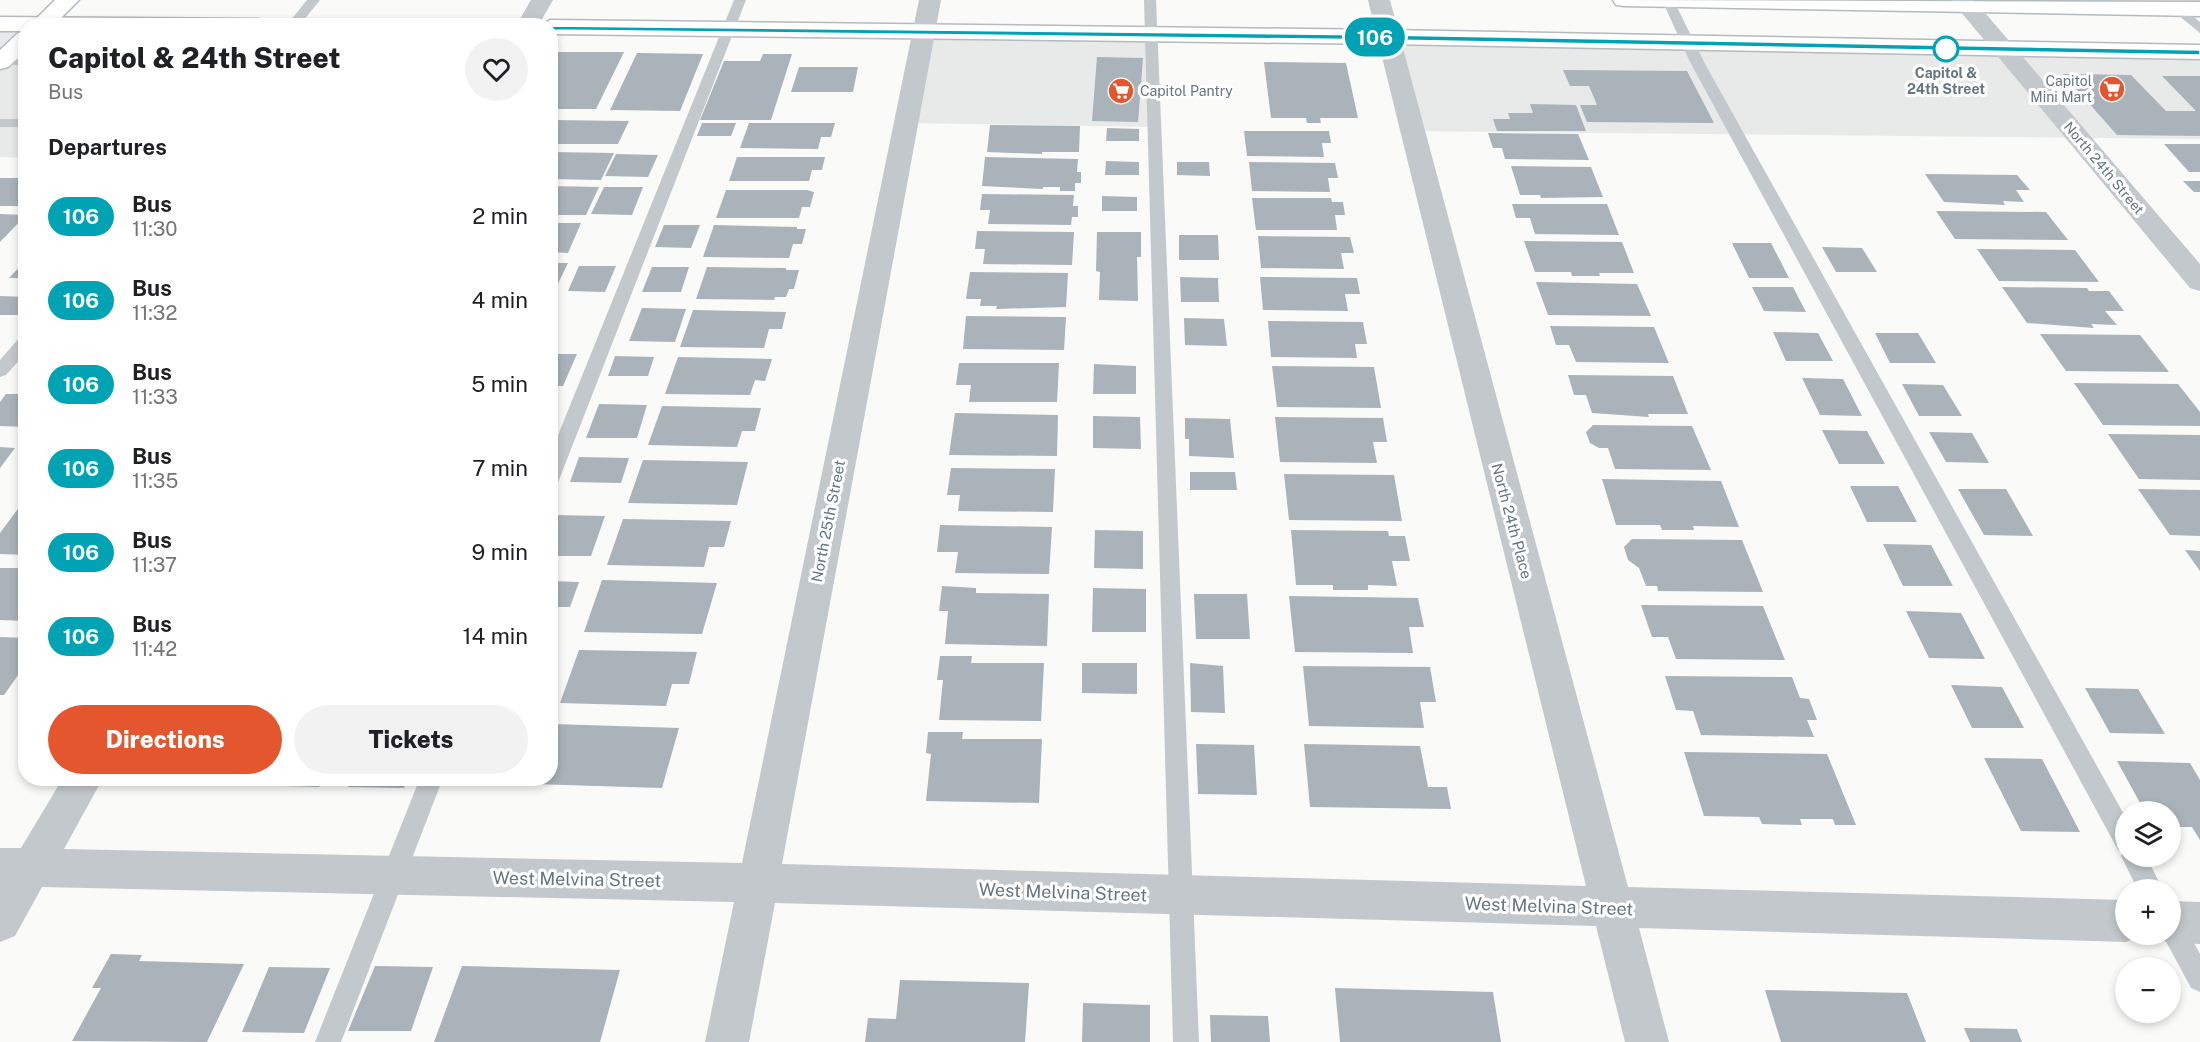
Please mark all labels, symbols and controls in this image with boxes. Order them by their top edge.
line badge: 106 [1340,18,1410,57]
text: 106 [1357,25,1393,50]
marker: Capitol & 24th Street [1933,36,1959,62]
button: heart [465,38,528,101]
text: Capitol & 24th Street [48,41,341,74]
place label: Capitol & 24th Street [1907,65,1985,97]
place label: Capitol Mini Mart [2030,73,2092,105]
supermarket icon: Capitol Mini Mart [2097,74,2127,104]
supermarket icon: Capitol Pantry [1106,76,1136,106]
text: Bus [48,80,83,104]
place label: Capitol Pantry [1140,83,1233,99]
street label: North 24th Street [2061,119,2147,217]
text: Departures [48,134,167,160]
text: Bus [132,191,172,217]
text: 2 min [472,203,528,229]
text: 106 [63,204,99,229]
text: 11:30 [132,217,178,241]
text: Bus [132,275,172,301]
text: 4 min [472,287,528,313]
text: 106 [63,288,99,313]
text: 11:32 [132,301,177,325]
text: Bus [132,359,172,385]
text: 5 min [471,371,528,397]
text: 106 [63,372,99,397]
text: 11:33 [132,385,178,409]
text: Bus [132,443,172,469]
text: 7 min [472,455,528,481]
text: 106 [63,456,99,481]
street label: North 25th Street [808,458,848,583]
street label: North 24th Place [1488,461,1536,581]
text: 11:35 [132,469,178,493]
text: Bus [132,527,172,553]
text: 9 min [472,539,528,565]
text: 106 [63,540,99,565]
text: 11:37 [132,553,177,577]
text: Bus [132,611,172,637]
text: 14 min [463,623,528,649]
text: 106 [63,624,99,649]
text: 11:42 [132,637,177,661]
button: Directions [48,705,282,774]
button: Tickets [294,705,528,774]
map controls [2115,801,2181,1023]
button: layers [2115,801,2181,867]
street label: West Melvina Street [492,867,662,891]
street label: West Melvina Street [978,879,1148,905]
button: + [2115,879,2181,945]
street label: West Melvina Street [1464,893,1634,919]
button: − [2115,957,2181,1023]

